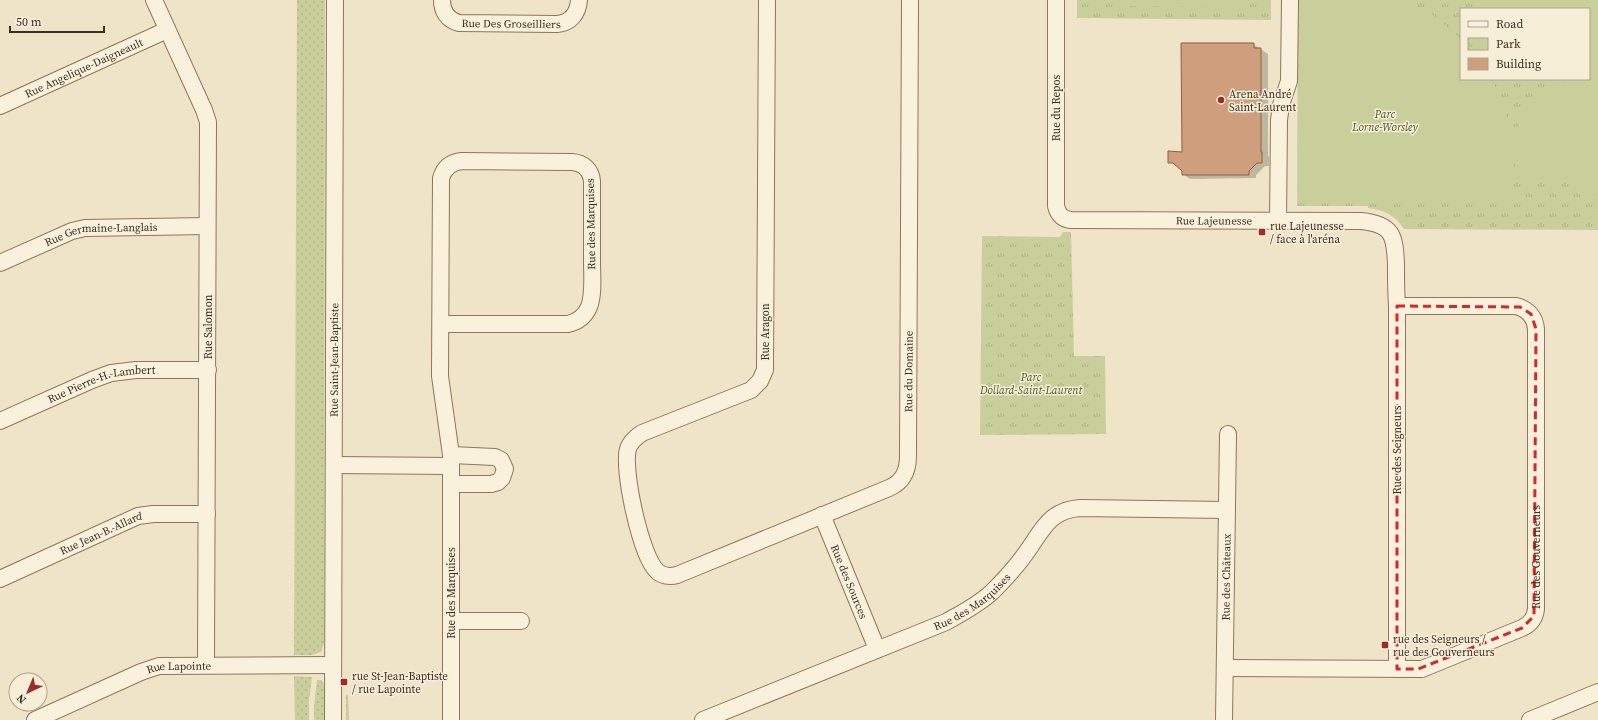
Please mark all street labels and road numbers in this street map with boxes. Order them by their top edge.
street label: Rue Des Groseilliers [461,16,562,32]
street label: Rue Angelique-Daigneault [22,34,146,101]
street label: Rue du Repos [1049,75,1064,141]
street label: Rue des Marquises [583,178,599,270]
street label: Rue Lajeunesse [1176,213,1252,228]
street label: Rue Germaine-Langlais [42,219,158,250]
street label: Rue Salomon [201,294,216,359]
street label: Rue Saint-Jean-Baptiste [326,303,342,417]
street label: Rue Aragon [758,303,773,361]
street label: Rue du Domaine [901,330,916,412]
street label: Rue Pierre-H.-Lambert [45,363,156,406]
street label: Rue des Seigneurs [1390,405,1405,494]
street label: Rue des Gouverneurs [1529,505,1544,609]
street label: Rue Jean-B.-Allard [57,508,144,558]
street label: Rue des Châteaux [1218,533,1234,621]
street label: Rue des Sources [827,542,871,621]
street label: Rue des Marquises [444,547,459,639]
street label: Rue des Marquises [931,570,1014,634]
street label: Rue Lapointe [144,658,212,677]

